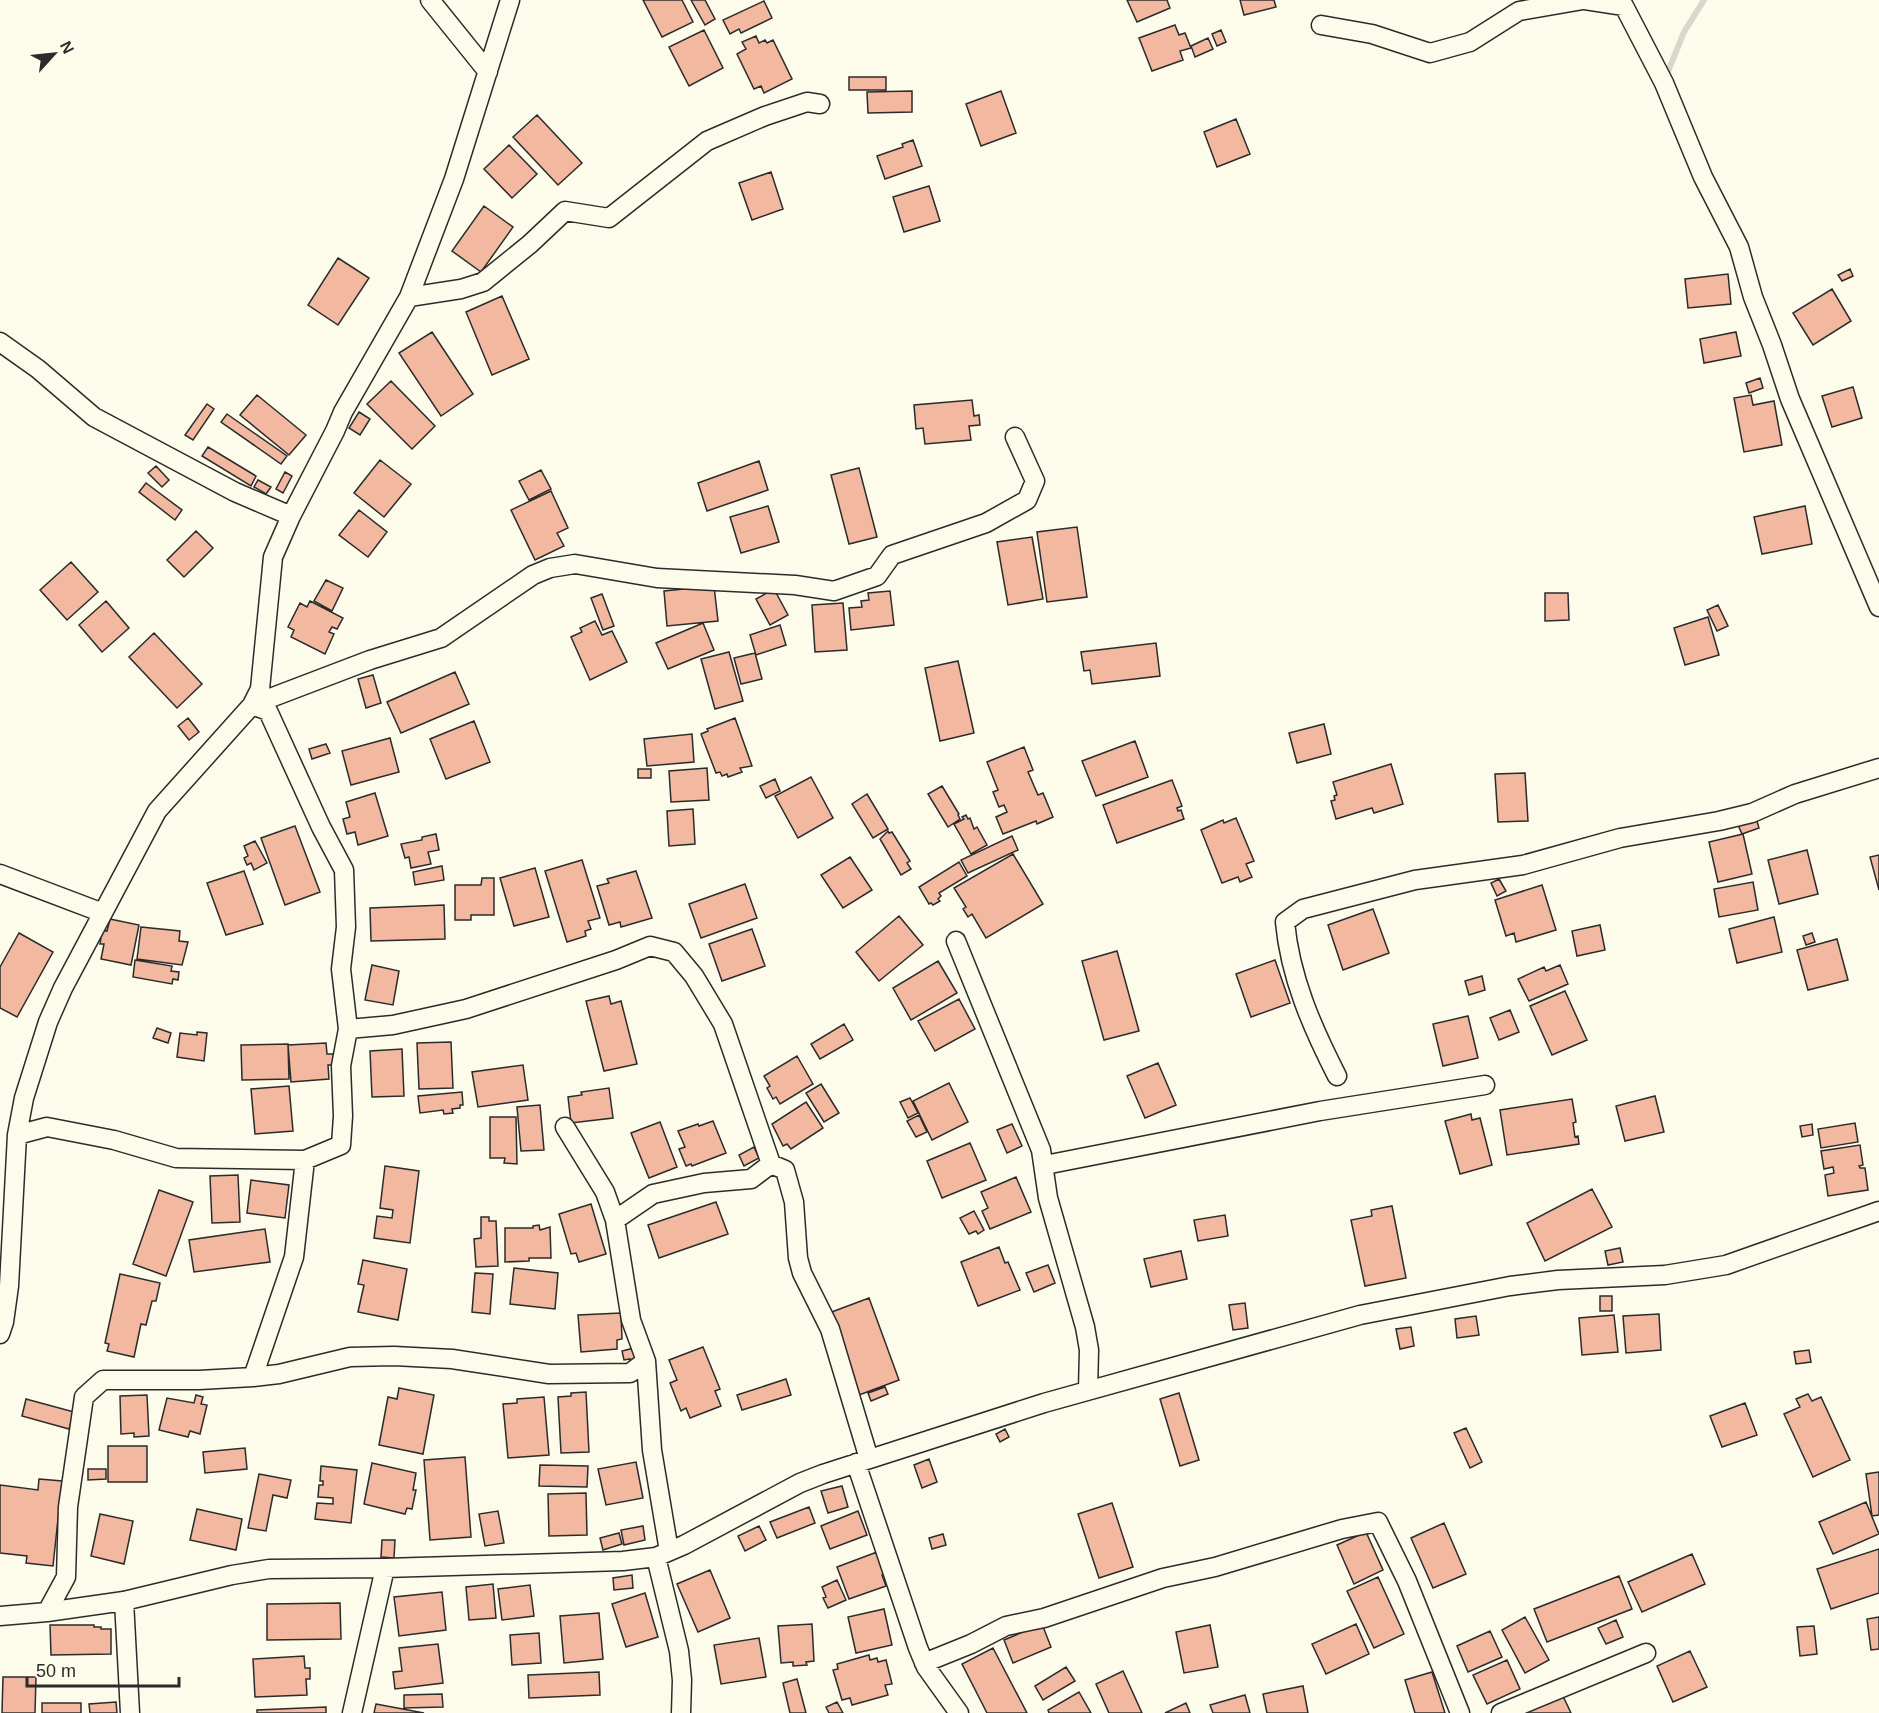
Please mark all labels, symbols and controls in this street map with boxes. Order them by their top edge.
north arrow [24,24,84,84]
text: N [57,38,77,56]
scale bar [27,1650,178,1688]
text: 50 m [36,1661,76,1681]

